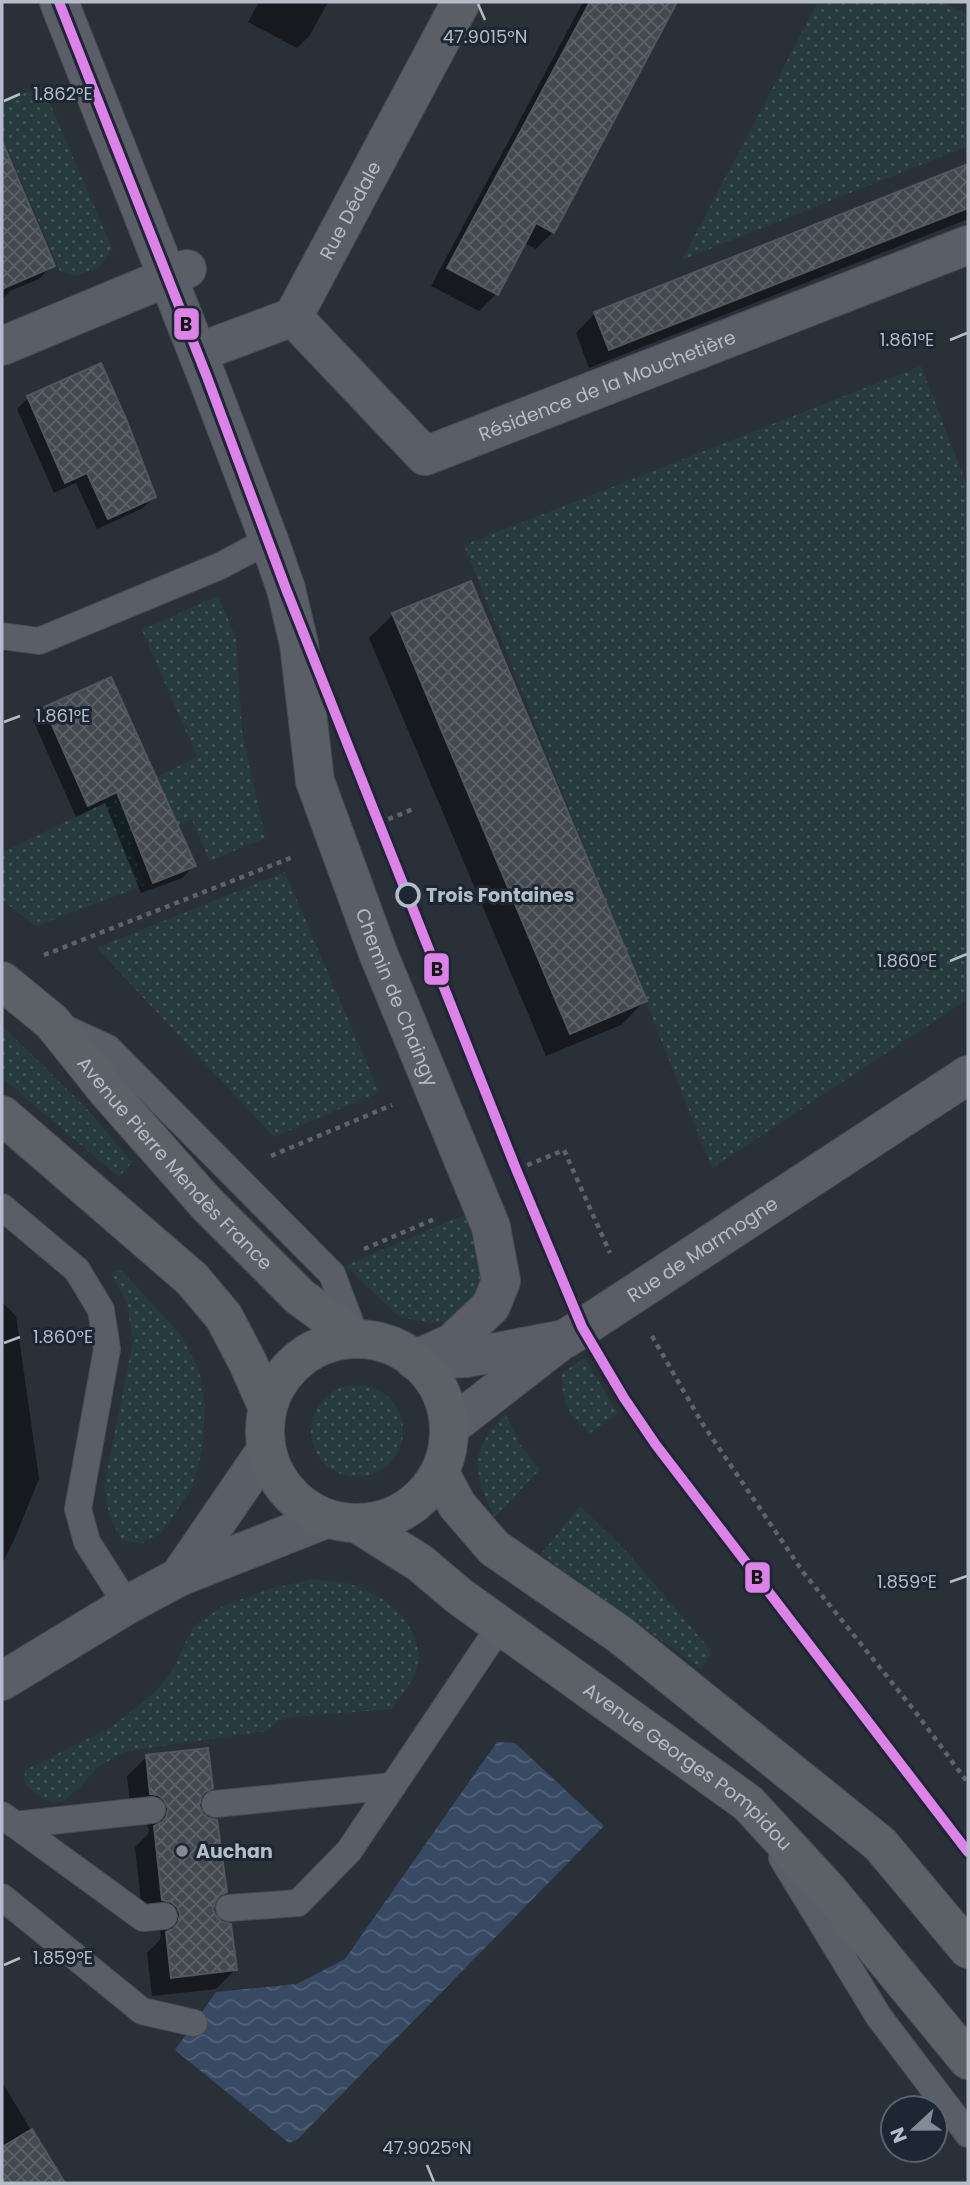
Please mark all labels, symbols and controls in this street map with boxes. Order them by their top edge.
text: 47.9015°N [443,24,527,49]
text: 1.862°E [33,81,93,106]
street label: Rue Dédale [313,157,388,265]
line badge: B [173,307,200,341]
text: B [180,311,192,338]
street label: Résidence de la Mouchetière [475,324,740,448]
text: 1.861°E [880,327,934,352]
text: 1.861°E [36,703,90,728]
place label: Trois Fontaines [426,882,574,909]
marker: Trois Fontaines [396,883,420,907]
street label: Chemin de Chaingy [349,904,445,1091]
text: 1.860°E [877,948,937,973]
line badge: B [423,952,450,986]
text: B [431,956,443,983]
street label: Avenue Pierre Mendès France [71,1051,279,1276]
street label: Rue de Marmogne [622,1190,783,1309]
text: 1.860°E [33,1324,93,1349]
line badge: B [744,1561,771,1594]
text: B [751,1564,763,1591]
text: 1.859°E [877,1569,937,1594]
street label: Avenue Georges Pompidou [578,1676,798,1857]
place label: Auchan [196,1838,273,1865]
marker: Auchan [174,1843,190,1859]
text: 1.859°E [33,1945,93,1970]
north arrow [879,2094,949,2164]
text: N [884,2123,914,2147]
text: 47.9025°N [382,2135,472,2160]

